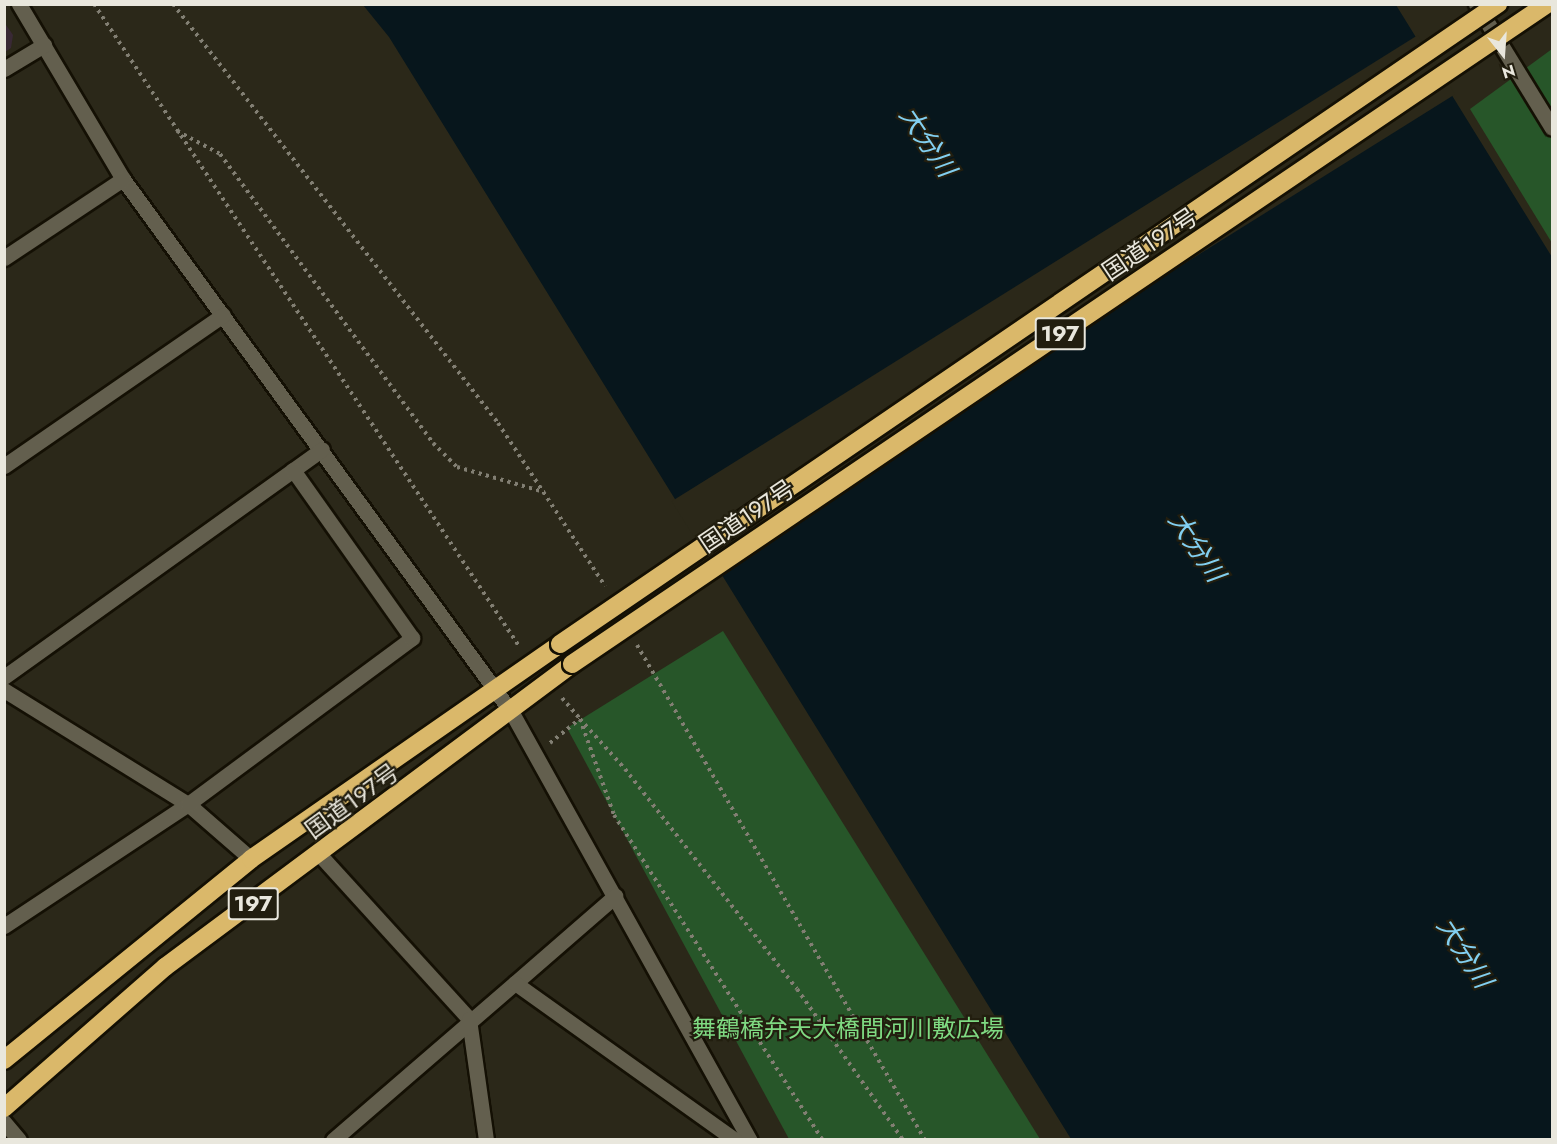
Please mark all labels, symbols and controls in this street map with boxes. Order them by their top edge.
north arrow [1473,24,1533,84]
text: N [1499,59,1518,85]
water label: 大分川 [892,101,962,183]
street label: 国道197号 [1097,202,1203,286]
road number: 197 [1034,315,1086,353]
street label: 国道197号 [694,474,800,558]
water label: 大分川 [1161,506,1231,588]
street label: 国道197号 [300,757,404,845]
road number: 197 [228,885,278,923]
water label: 大分川 [1430,912,1498,994]
park label: 舞鶴橋弁天大橋間河川敷広場 [692,1015,1004,1043]

